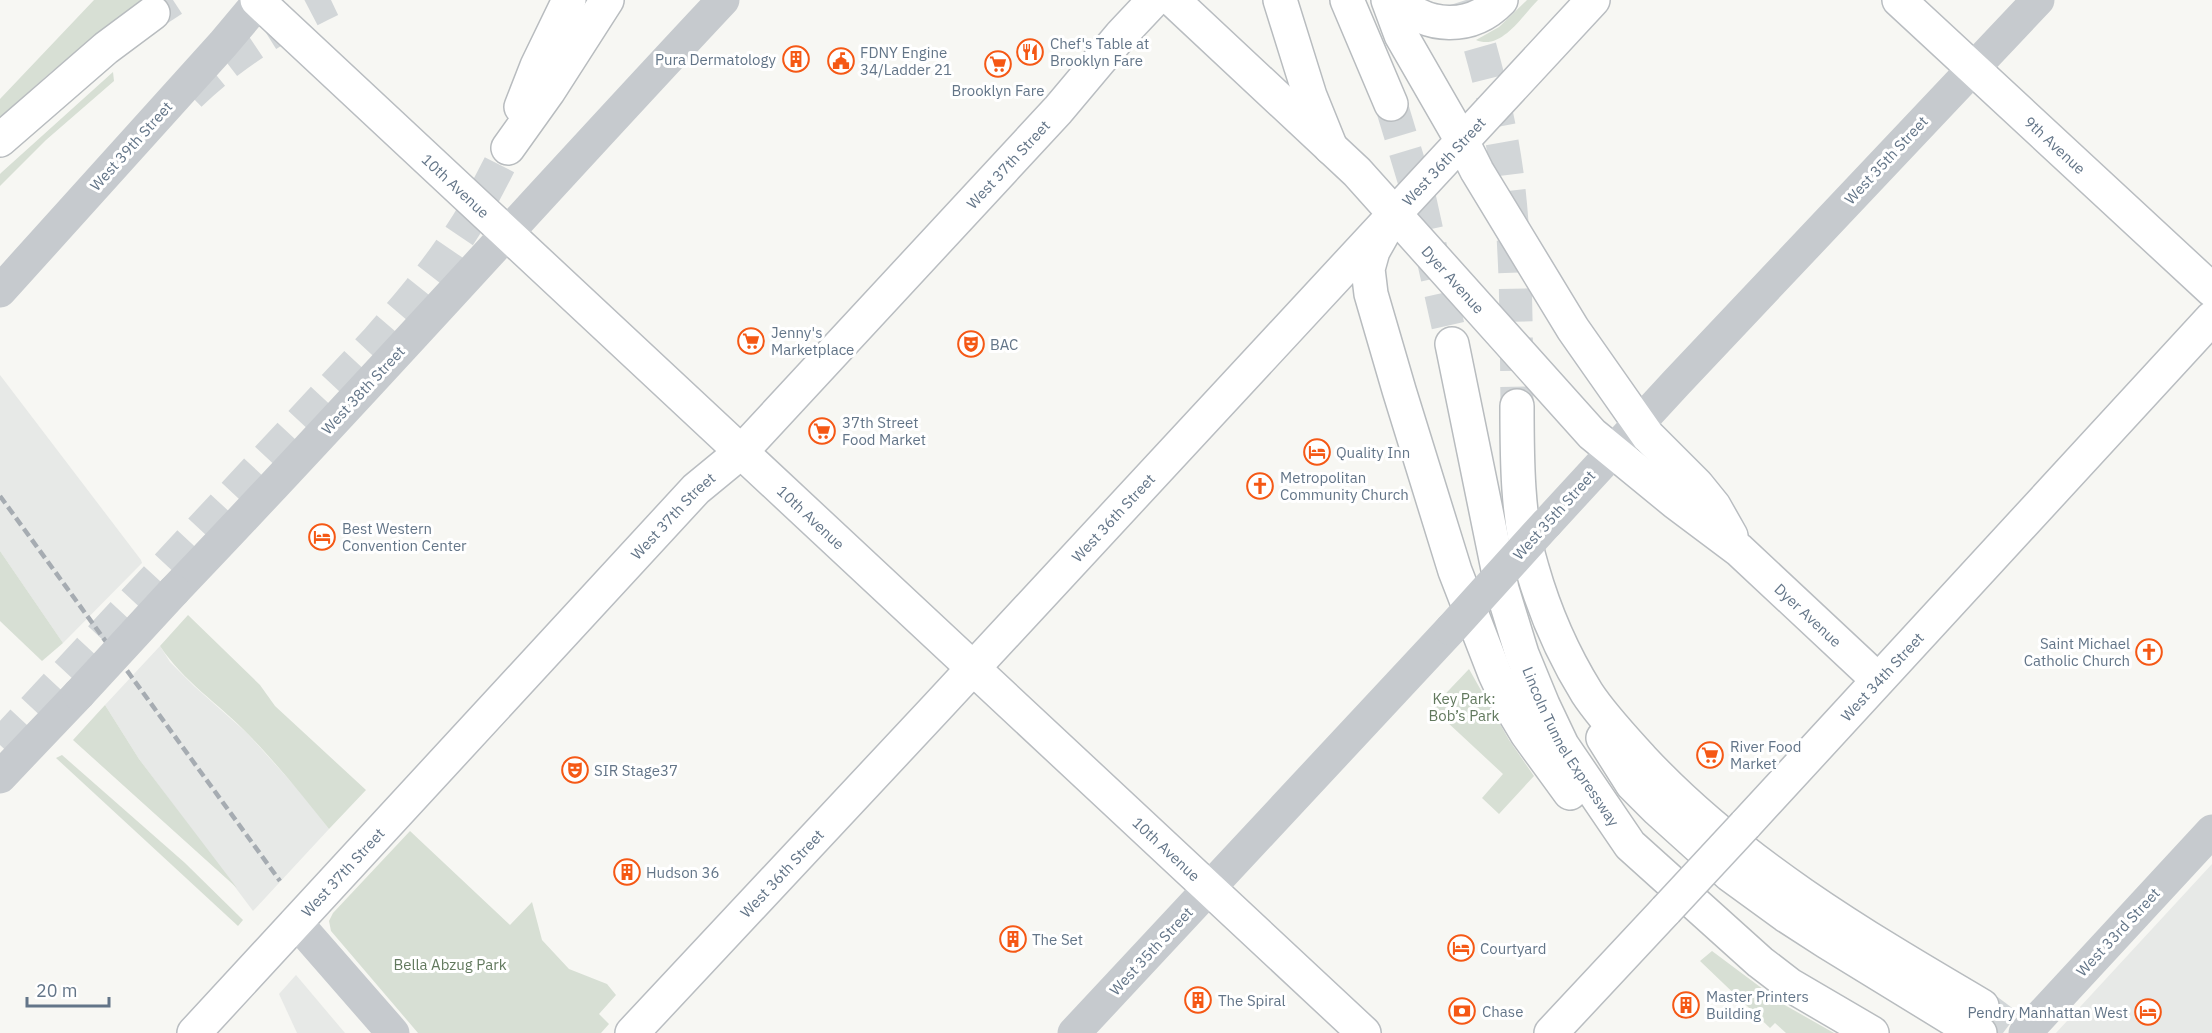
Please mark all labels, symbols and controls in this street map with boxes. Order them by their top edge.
place label: Chef's Table at Brooklyn Fare [1050,34,1149,70]
restaurant icon: Chef's Table at Brooklyn Fare [1015,37,1045,67]
place label: FDNY Engine 34/Ladder 21 [860,43,952,79]
building icon: Pura Dermatology [781,44,811,74]
public building icon: FDNY Engine 34/Ladder 21 [826,46,856,76]
supermarket icon: Brooklyn Fare [983,49,1013,79]
place label: Pura Dermatology [655,50,777,69]
place label: Brooklyn Fare [952,81,1044,100]
street label: West 39th Street [86,97,176,195]
street label: West 35th Street [1840,112,1932,208]
street label: 9th Avenue [2021,112,2090,178]
street label: West 36th Street [1398,113,1489,209]
street label: West 37th Street [962,116,1054,212]
street label: 10th Avenue [418,149,494,222]
street label: Dyer Avenue [1418,241,1489,317]
place label: Jenny's Marketplace [771,323,854,359]
supermarket icon: Jenny's Marketplace [736,326,766,356]
theatre icon: BAC [956,329,986,359]
place label: BAC [990,335,1018,354]
street label: West 38th Street [317,342,409,438]
place label: 37th Street Food Market [842,413,926,449]
supermarket icon: 37th Street Food Market [807,416,837,446]
hotel icon: Quality Inn [1302,437,1332,467]
place label: Quality Inn [1336,443,1410,462]
street label: West 35th Street [1509,466,1599,564]
street label: West 37th Street [626,468,719,563]
place label: Metropolitan Community Church [1280,468,1409,504]
street label: West 36th Street [1067,469,1159,566]
church icon: Metropolitan Community Church [1245,471,1275,501]
street label: 10th Avenue [773,481,849,553]
place label: Best Western Convention Center [342,519,467,555]
hotel icon: Best Western Convention Center [307,522,337,552]
street label: Dyer Avenue [1771,579,1846,651]
street label: West 34th Street [1836,628,1927,725]
place label: Saint Michael Catholic Church [2024,634,2130,670]
church icon: Saint Michael Catholic Church [2134,637,2164,667]
street label: Lincoln Tunnel Expressway [1519,664,1624,830]
park label: Key Park: Bob’s Park [1428,689,1500,725]
place label: River Food Market [1730,737,1801,773]
supermarket icon: River Food Market [1695,740,1725,770]
theatre icon: SIR Stage37 [560,755,590,785]
place label: SIR Stage37 [594,761,678,780]
street label: 10th Avenue [1129,813,1204,885]
street label: West 37th Street [297,824,388,920]
street label: West 36th Street [736,825,828,921]
building icon: Hudson 36 [612,857,642,887]
place label: Hudson 36 [646,863,720,882]
street label: West 33rd Street [2072,884,2164,980]
street label: West 35th Street [1105,903,1197,999]
building icon: The Set [998,924,1028,954]
place label: The Set [1032,930,1083,949]
hotel icon: Courtyard [1446,933,1476,963]
place label: Courtyard [1480,939,1546,958]
park label: Bella Abzug Park [393,955,507,974]
scale bar [27,970,110,1008]
text: 20 m [36,979,78,1002]
building icon: The Spiral [1183,985,1213,1015]
place label: Master Printers Building [1706,987,1809,1023]
building icon: Master Printers Building [1671,990,1701,1020]
place label: The Spiral [1218,991,1286,1010]
bank icon: Chase [1447,996,1477,1026]
hotel icon: Pendry Manhattan West [2133,997,2163,1027]
place label: Chase [1482,1002,1523,1021]
place label: Pendry Manhattan West [1968,1003,2128,1022]

